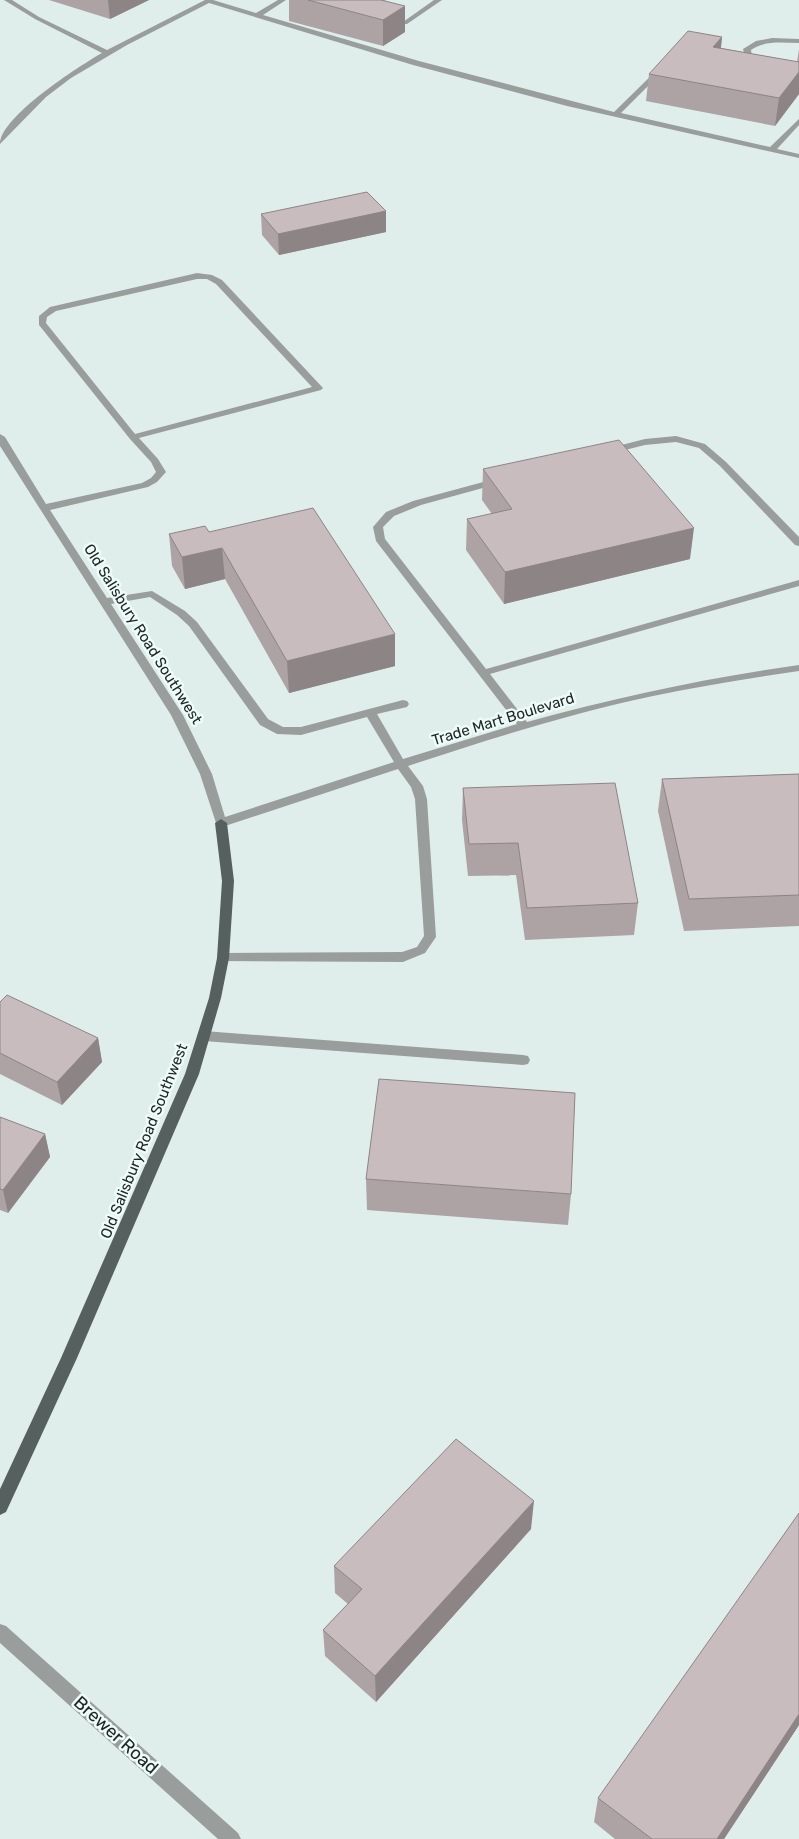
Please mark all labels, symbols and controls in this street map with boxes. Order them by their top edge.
street label: Old Salisbury Road Southwest [80,541,206,727]
street label: Trade Mart Boulevard [430,689,576,749]
street label: Old Salisbury Road Southwest [97,1041,192,1241]
street label: Brewer Road [69,1691,163,1779]

